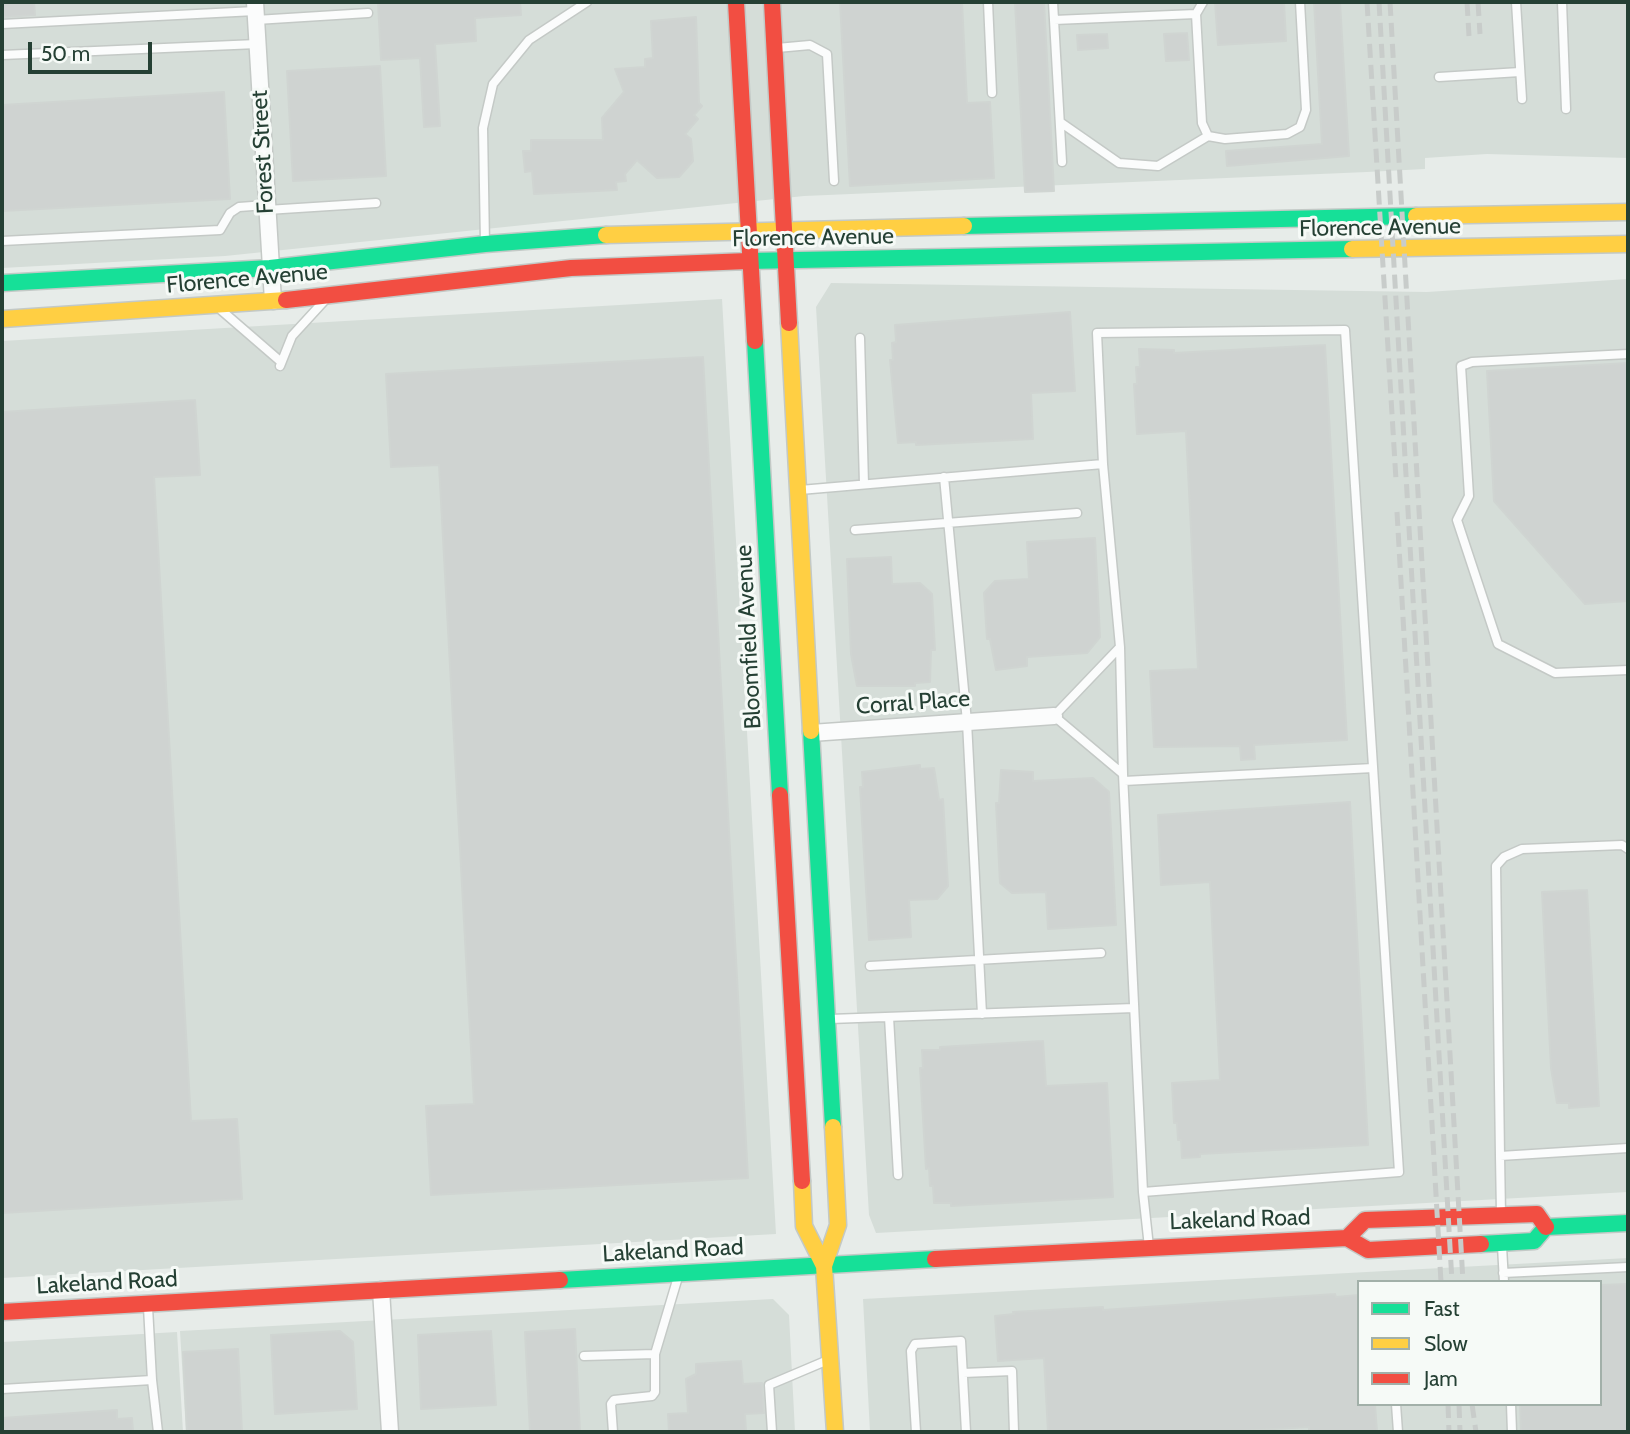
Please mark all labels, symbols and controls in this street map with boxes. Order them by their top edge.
scale bar [32,28,156,72]
text: 50 m [41,41,90,66]
street label: Forest Street [246,89,280,215]
street label: Florence Avenue [1299,213,1461,243]
street label: Florence Avenue [732,223,894,253]
street label: Florence Avenue [165,258,329,300]
street label: Bloomfield Avenue [730,544,768,730]
street label: Corral Place [855,685,971,721]
street label: Lakeland Road [1169,1204,1311,1236]
street label: Lakeland Road [602,1234,744,1268]
street label: Lakeland Road [36,1266,178,1300]
legend [1357,1280,1602,1406]
text: Fast [1424,1296,1460,1321]
text: Slow [1424,1331,1468,1356]
text: Jam [1424,1366,1458,1391]

